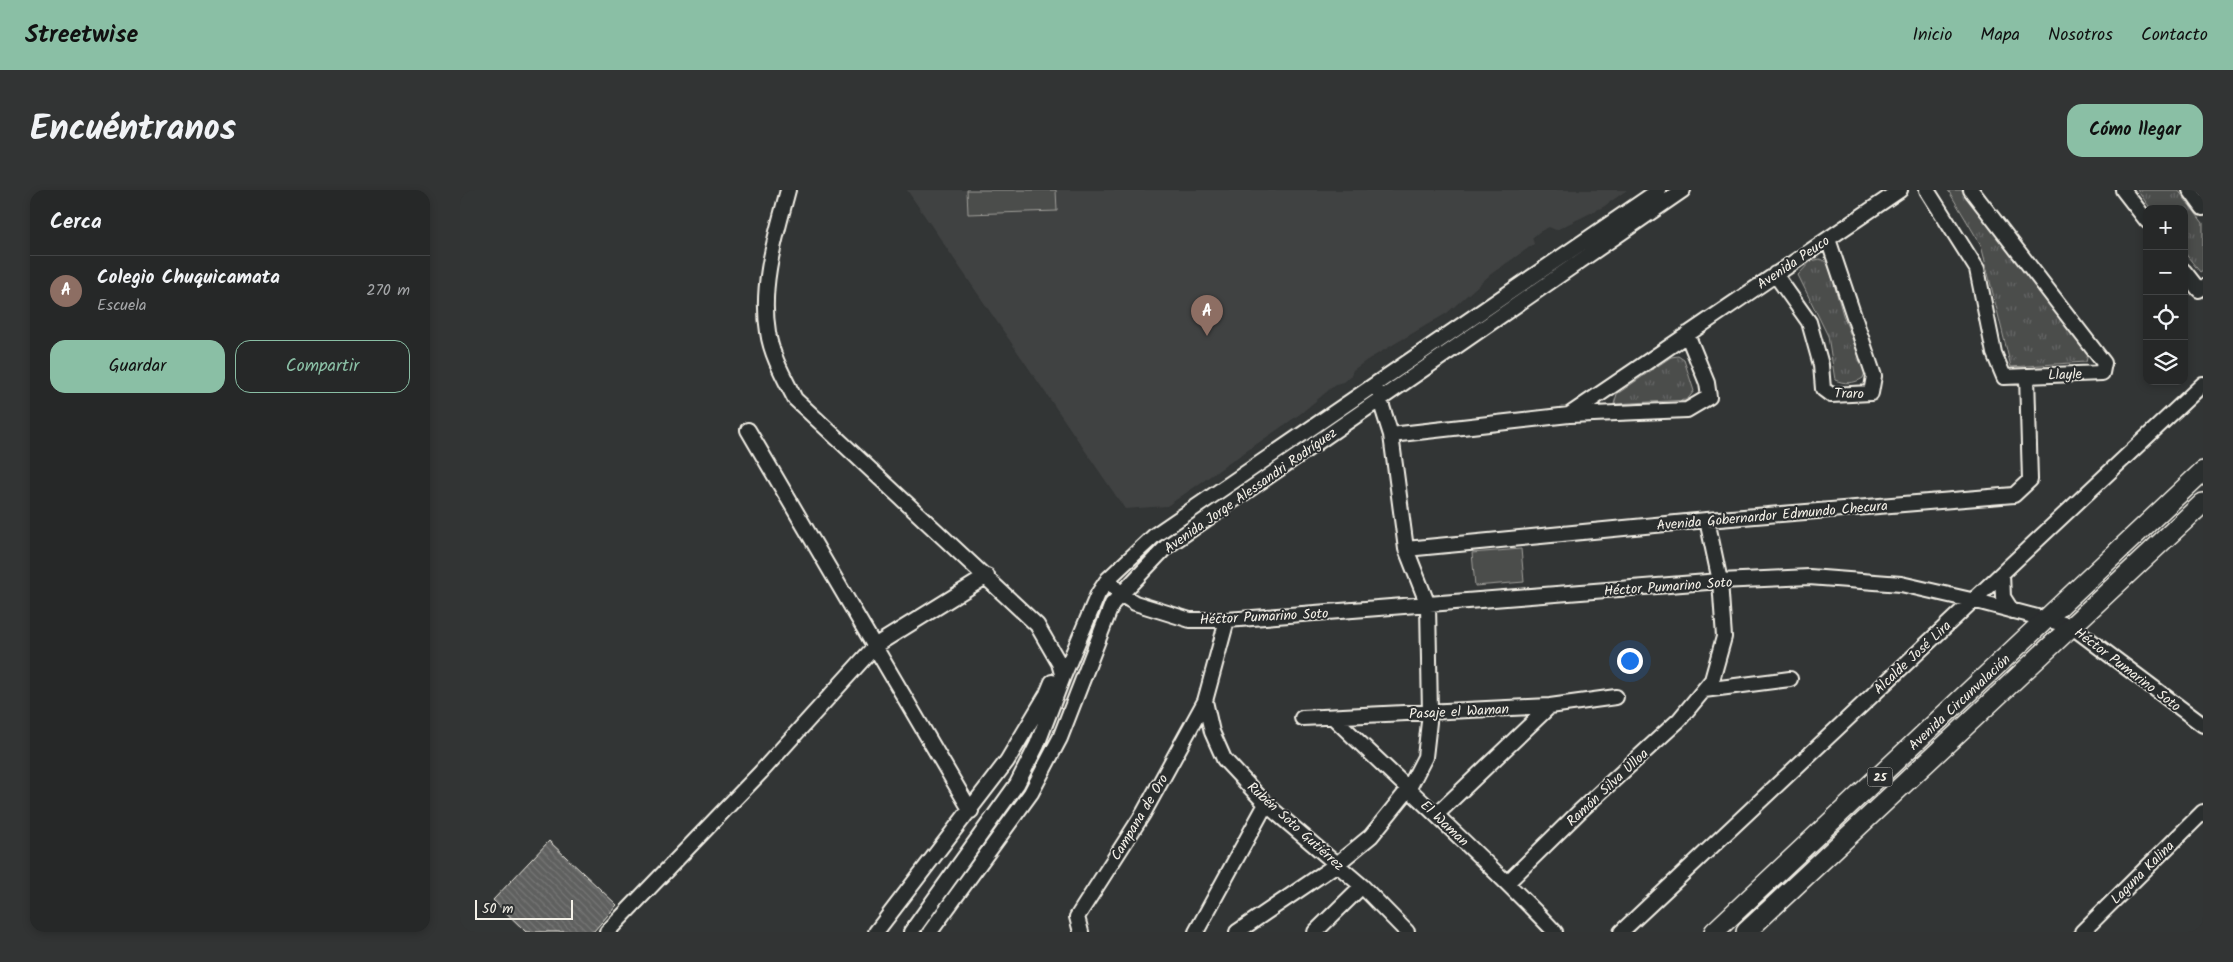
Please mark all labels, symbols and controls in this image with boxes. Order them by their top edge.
text: Streetwise [25,16,138,55]
text: Inicio [1912,21,1952,50]
text: Mapa [1980,21,2020,50]
text: Nosotros [2048,21,2113,50]
text: Contacto [2141,21,2208,50]
text: Encuéntranos [30,102,236,158]
button: Cómo llegar [2067,104,2203,157]
map controls [2143,205,2188,385]
button: + [2143,205,2188,250]
text: Cerca [50,206,102,239]
street label: Avenida Peuco [1753,230,1834,295]
button: − [2143,250,2188,295]
text: Colegio Chuquicamata [97,263,280,293]
text: A [61,278,71,303]
text: 270 m [366,278,410,303]
text: Escuela [97,293,147,318]
pin: A [1191,295,1223,336]
button: locate [2143,295,2188,340]
button: Guardar [50,340,225,393]
button: Compartir [235,340,410,393]
button: layers [2143,340,2188,385]
street label: Llayle [2048,363,2083,387]
street label: Traro [1834,383,1864,405]
street label: Avenida Jorge Alessandri Rodríguez [1160,422,1342,559]
street label: Avenida Gobernardor Edmundo Checura [1656,495,1889,537]
street label: Héctor Pumarino Soto [1603,572,1733,602]
street label: Héctor Pumarino Soto [1199,603,1329,631]
street label: Alcalde José Lira [1869,616,1957,700]
street label: Héctor Pumarino Soto [2069,622,2185,717]
your location [1617,648,1643,674]
street label: Avenida Circunvalación [1903,649,2016,756]
street label: Pasaje el Waman [1408,698,1510,726]
street label: Ramón Silva Ulloa [1562,744,1654,832]
road number: 25 [1868,768,1892,786]
street label: Campana de Oro [1105,770,1174,865]
street label: Rubén Soto Gutiérrez [1242,777,1349,877]
street label: El Waman [1415,795,1474,852]
street label: Laguna Kalina [2106,836,2180,910]
scale bar [475,897,572,920]
text: 50 m [482,898,513,920]

